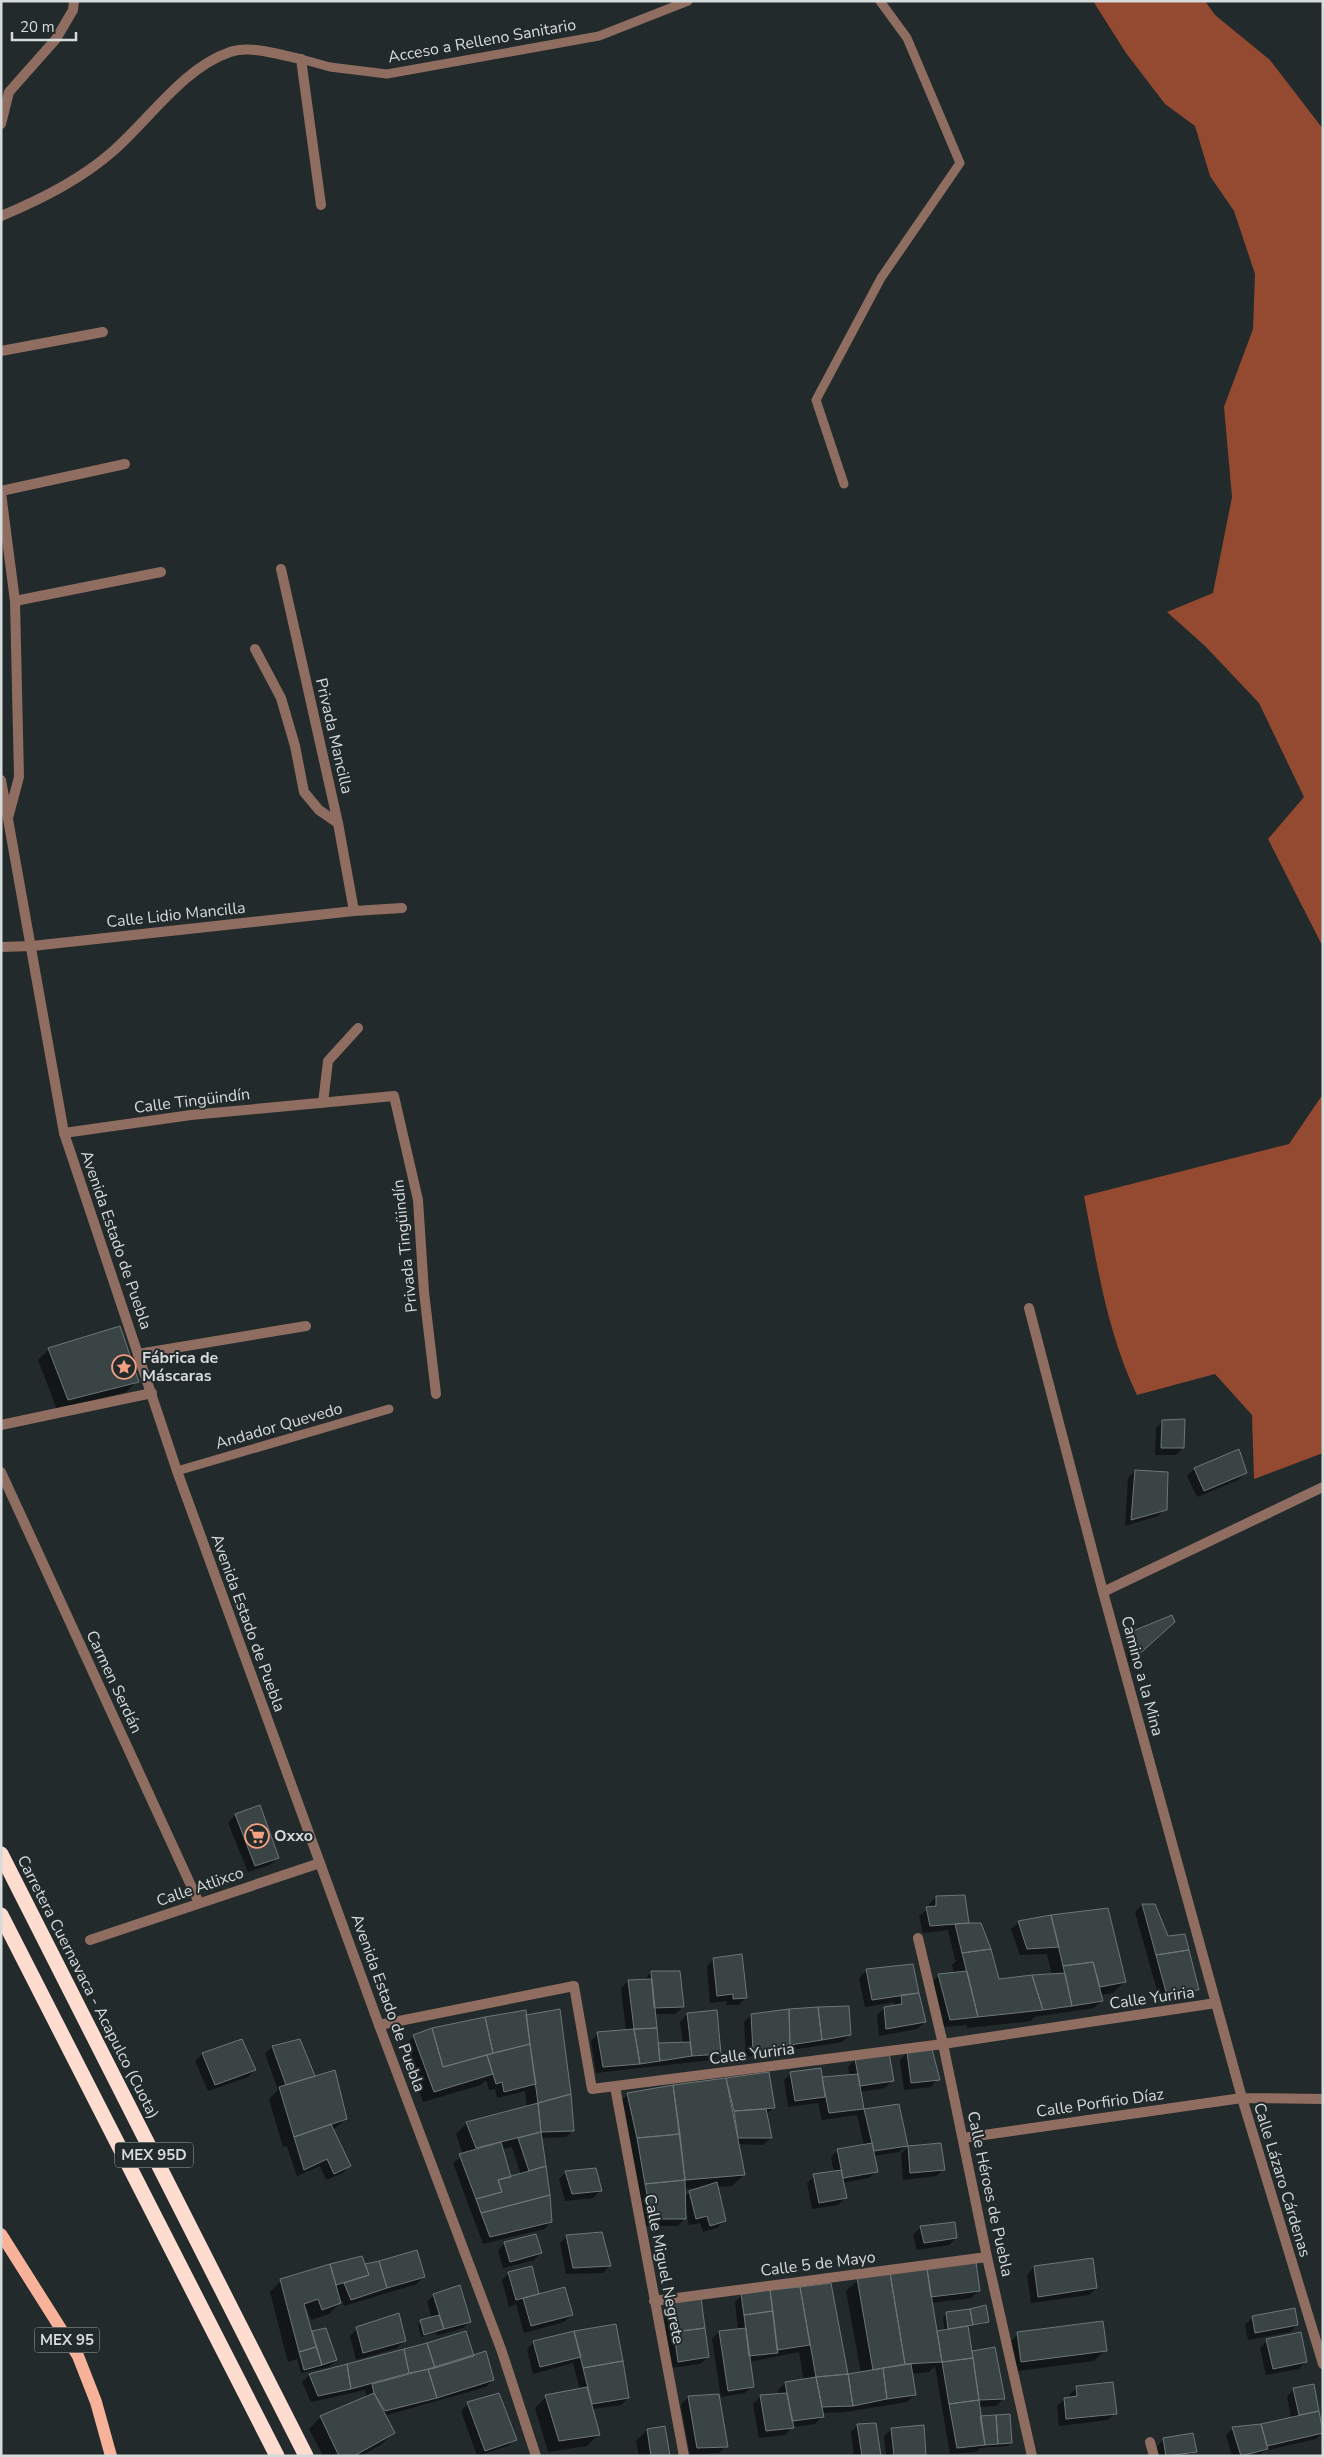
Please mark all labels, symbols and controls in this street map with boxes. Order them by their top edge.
scale bar [12,10,76,42]
street label: Acceso a Relleno Sanitario [386,14,578,68]
text: 20 m [20,17,55,37]
street label: Privada Mancilla [310,676,358,796]
street label: Calle Lidio Mancilla [105,897,247,933]
street label: Calle Tingüindín [133,1083,251,1119]
street label: Avenida Estado de Puebla [75,1148,157,1332]
street label: Privada Tingüindín [387,1178,423,1314]
place label: Fábrica de Máscaras [142,1347,219,1387]
place icon: Fábrica de Máscaras [111,1354,137,1380]
street label: Andador Quevedo [213,1397,345,1455]
street label: Avenida Estado de Puebla [206,1531,290,1715]
street label: Camino a la Mina [1115,1614,1169,1738]
street label: Carmen Serdán [81,1627,147,1737]
supermarket icon: Oxxo [244,1823,270,1849]
place label: Oxxo [274,1825,313,1847]
street label: Carretera Cuernavaca - Acapulco (Cuota) [12,1852,164,2122]
street label: Calle Atlixco [153,1862,247,1912]
street label: Avenida Estado de Puebla [346,1911,430,2095]
street label: Calle Yuriria [1108,1981,1196,2015]
street label: Calle Yuriria [708,2038,796,2070]
street label: Calle Porfirio Díaz [1035,2083,1165,2123]
street label: Calle Lázaro Cárdenas [1248,2100,1316,2260]
street label: Calle Héroes de Puebla [962,2109,1018,2279]
road number: MEX 95D [115,2142,193,2168]
street label: Calle Miguel Negrete [639,2192,689,2346]
street label: Calle 5 de Mayo [759,2246,877,2282]
road number: MEX 95 [34,2328,100,2352]

